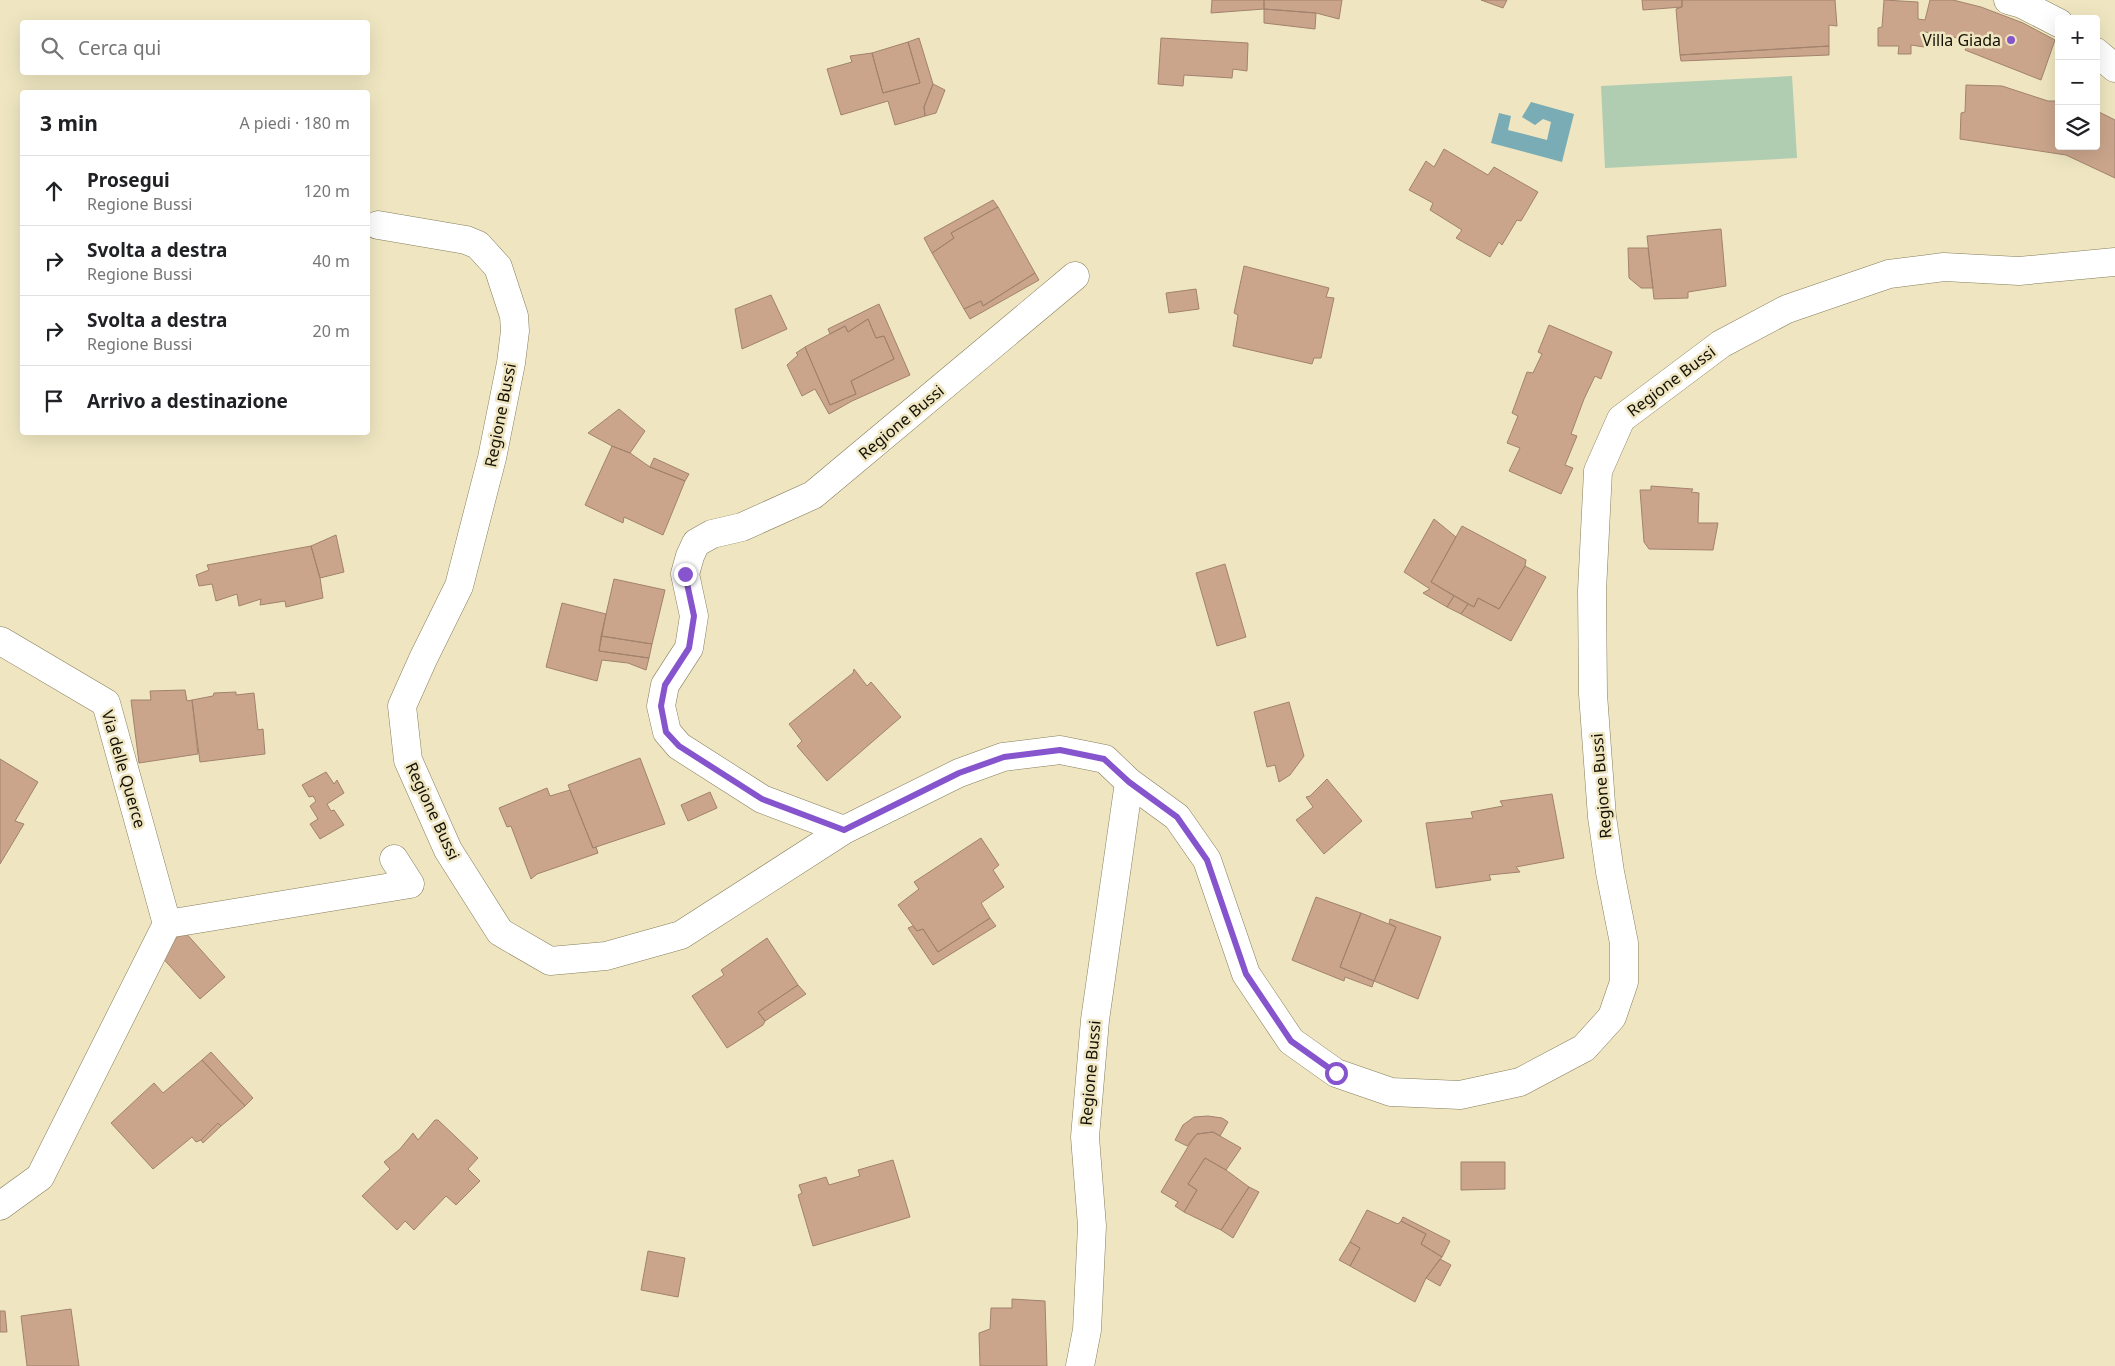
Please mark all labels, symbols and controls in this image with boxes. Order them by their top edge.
map controls [2055,15,2100,150]
button: + [2055,15,2100,60]
search box [20,20,370,75]
place label: Villa Giada [1922,29,2001,51]
icon: search [38,34,66,62]
marker: Villa Giada [2005,34,2017,46]
text: Cerca qui [78,35,161,61]
button: − [2055,60,2100,105]
button: layers [2055,105,2100,150]
text: 3 min [40,109,98,137]
text: A piedi · 180 m [239,112,350,134]
text: Prosegui [87,167,170,193]
icon: ahead [40,177,68,205]
text: 120 m [303,180,350,202]
text: Regione Bussi [87,193,192,215]
text: Svolta a destra [87,237,227,263]
icon: right [40,247,68,275]
text: 40 m [313,250,350,272]
text: Regione Bussi [87,263,192,285]
text: Svolta a destra [87,307,227,333]
icon: right [40,317,68,345]
text: 20 m [313,320,350,342]
text: Regione Bussi [87,333,192,355]
street label: Regione Bussi [1622,340,1720,422]
street label: Regione Bussi [479,361,521,469]
street label: Regione Bussi [854,380,948,464]
icon: arrive [40,387,68,415]
text: Arrivo a destinazione [87,388,288,414]
route end [674,563,697,586]
street label: Via delle Querce [97,708,151,830]
street label: Regione Bussi [1585,733,1617,839]
street label: Regione Bussi [401,759,465,863]
street label: Regione Bussi [1074,1020,1106,1126]
route start [1325,1062,1348,1085]

